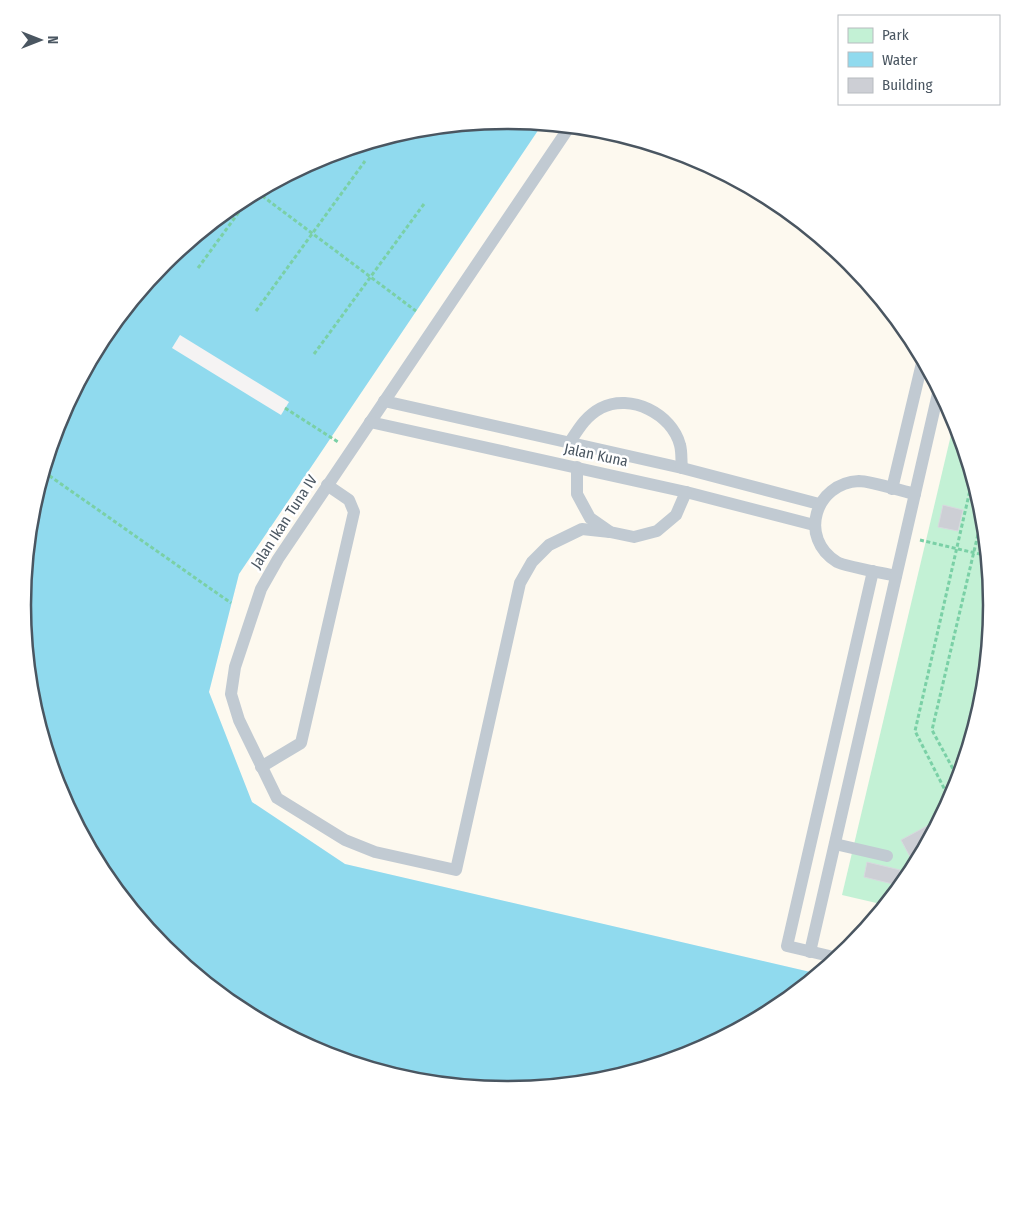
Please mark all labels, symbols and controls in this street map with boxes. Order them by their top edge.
north arrow [15,15,65,65]
legend [838,15,1000,105]
text: Park [882,26,909,44]
text: N [44,36,61,44]
text: Water [882,51,918,69]
text: Building [882,76,933,94]
street label: Jalan Kuna [562,439,630,471]
street label: Jalan Ikan Tuna IV [247,472,321,572]

